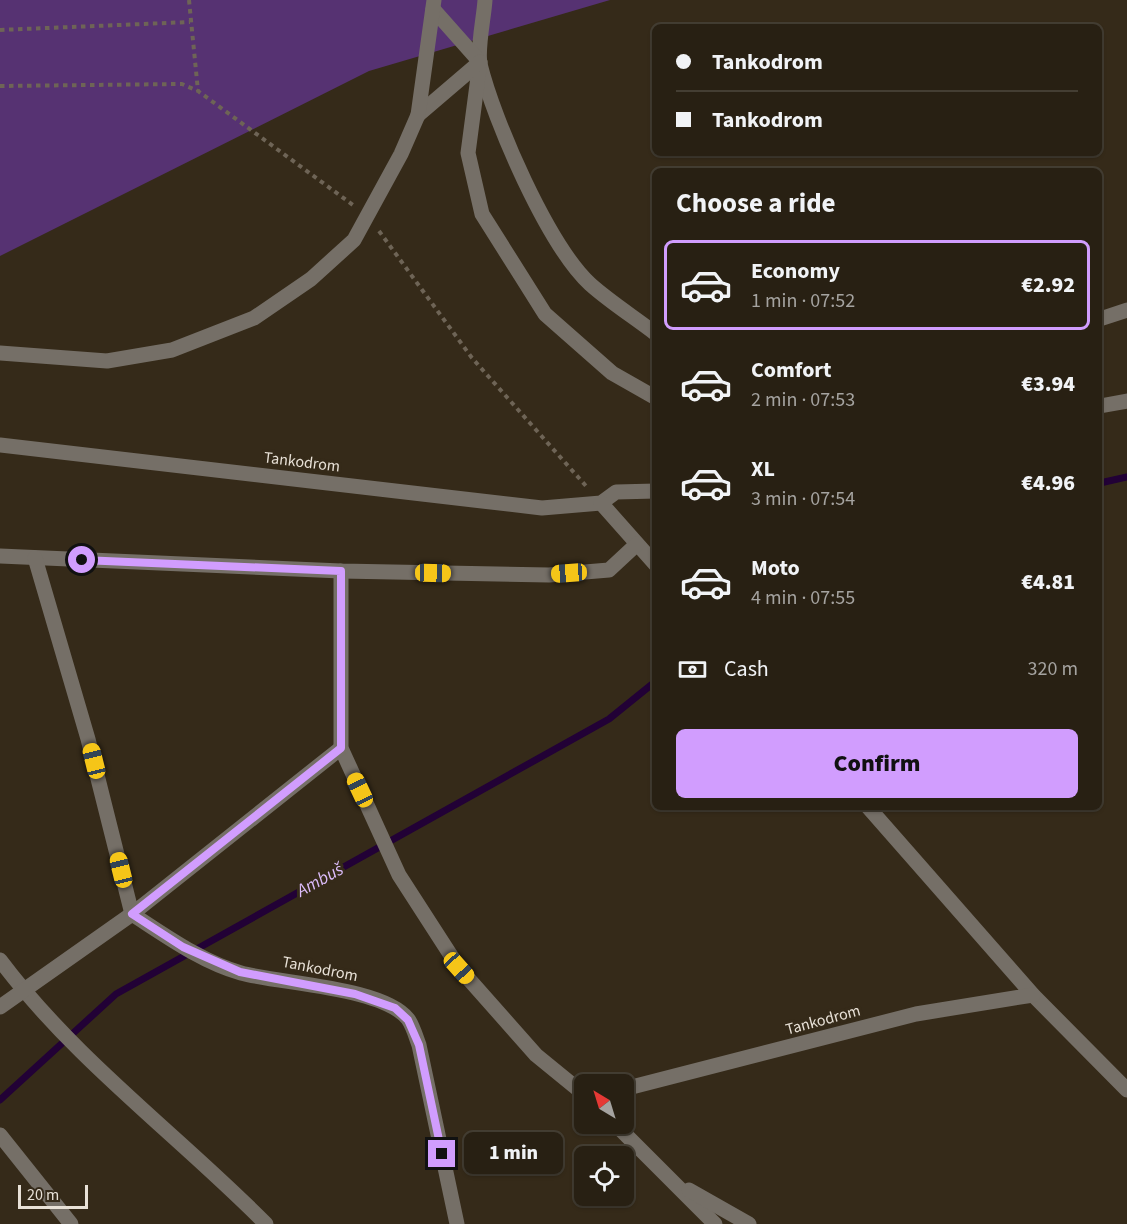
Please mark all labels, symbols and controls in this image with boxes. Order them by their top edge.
text: Tankodrom [712,46,823,78]
text: Tankodrom [712,104,823,136]
text: Choose a ride [676,184,836,223]
text: Economy [751,255,840,287]
icon: car [679,258,733,312]
text: €2.92 [1021,269,1075,301]
text: 1 min · 07:52 [751,287,855,315]
text: Comfort [751,354,832,386]
icon: car [679,357,733,411]
text: €3.94 [1021,368,1075,400]
text: 2 min · 07:53 [751,386,855,414]
street label: Tankodrom [263,446,341,478]
text: XL [751,453,775,485]
icon: car [679,456,733,510]
text: €4.96 [1021,467,1075,499]
text: 3 min · 07:54 [751,485,855,513]
route start [68,546,95,573]
text: Moto [751,552,800,584]
icon: car [679,555,733,609]
car [550,563,588,583]
car [415,564,451,582]
text: €4.81 [1021,566,1075,598]
text: 4 min · 07:55 [751,584,855,612]
icon: cash [676,653,709,686]
text: Cash [724,653,769,685]
text: 320 m [1028,655,1078,683]
button: Confirm [676,729,1078,798]
car [81,741,107,781]
car [344,770,376,810]
car [108,850,134,890]
water label: Ambuš [291,856,349,903]
car [440,949,478,987]
street label: Tankodrom [280,951,360,987]
street label: Tankodrom [783,999,863,1041]
north arrow [574,1074,634,1134]
map controls [574,1074,634,1206]
callout: 1 min [463,1133,562,1175]
text: 1 min [489,1139,538,1167]
route end [428,1140,455,1167]
button: locate [574,1146,634,1206]
scale bar [18,1182,88,1210]
text: 20 m [27,1184,59,1206]

